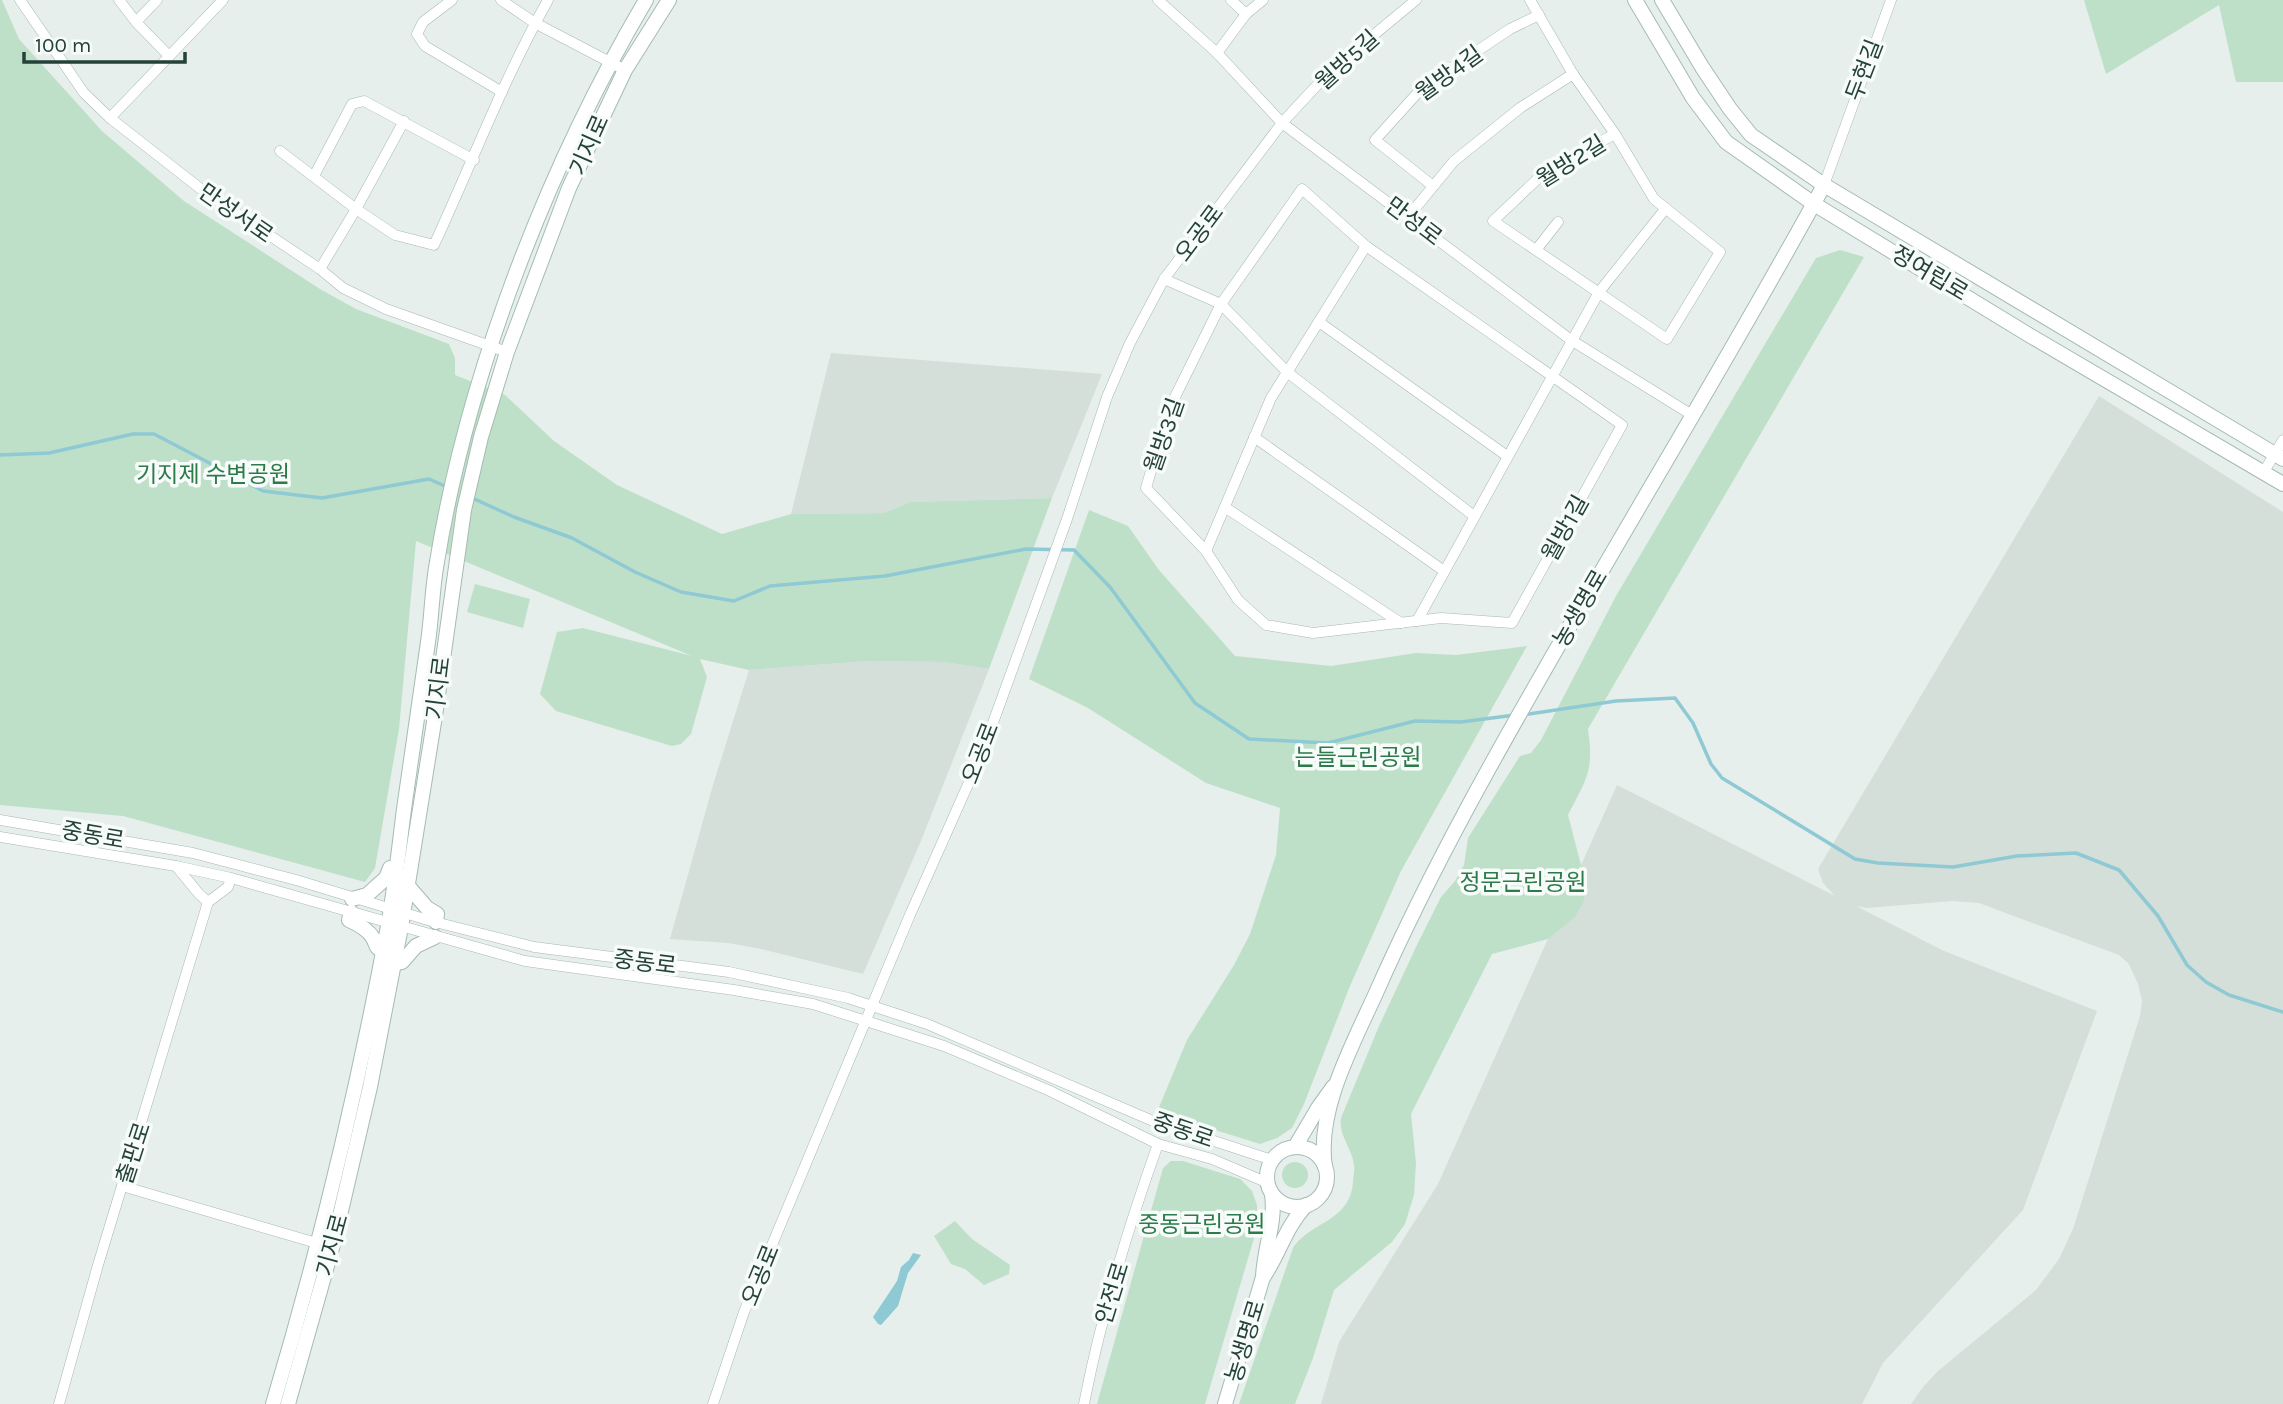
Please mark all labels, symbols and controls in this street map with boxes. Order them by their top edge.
scale bar [24,21,186,65]
street label: 월방5길 [1310,25,1385,96]
text: 100 m [35,33,92,57]
street label: 두현길 [1840,36,1888,105]
street label: 월방4길 [1410,40,1488,107]
street label: 기지로 [564,111,615,180]
street label: 월방2길 [1532,130,1611,193]
street label: 만성서로 [193,178,278,249]
street label: 만성로 [1380,192,1447,251]
street label: 오공로 [1170,200,1229,267]
street label: 정여립로 [1887,240,1973,307]
street label: 월방3길 [1139,394,1190,476]
park label: 기지제 수변공원 [136,461,290,488]
street label: 월방1길 [1536,491,1594,566]
street label: 농생명로 [1548,565,1613,652]
street label: 기지로 [421,655,456,721]
street label: 오공로 [956,719,1004,788]
park label: 는들근린공원 [1295,744,1421,771]
street label: 중동로 [59,817,127,854]
park label: 정문근린공원 [1460,869,1586,896]
street label: 중동로 [612,945,678,980]
street label: 중동로 [1148,1107,1217,1154]
street label: 출판로 [111,1119,156,1188]
street label: 기지로 [311,1211,354,1279]
park label: 중동근린공원 [1139,1211,1265,1238]
street label: 오공로 [736,1241,785,1310]
street label: 안전로 [1090,1259,1135,1327]
street label: 농생명로 [1220,1297,1271,1386]

